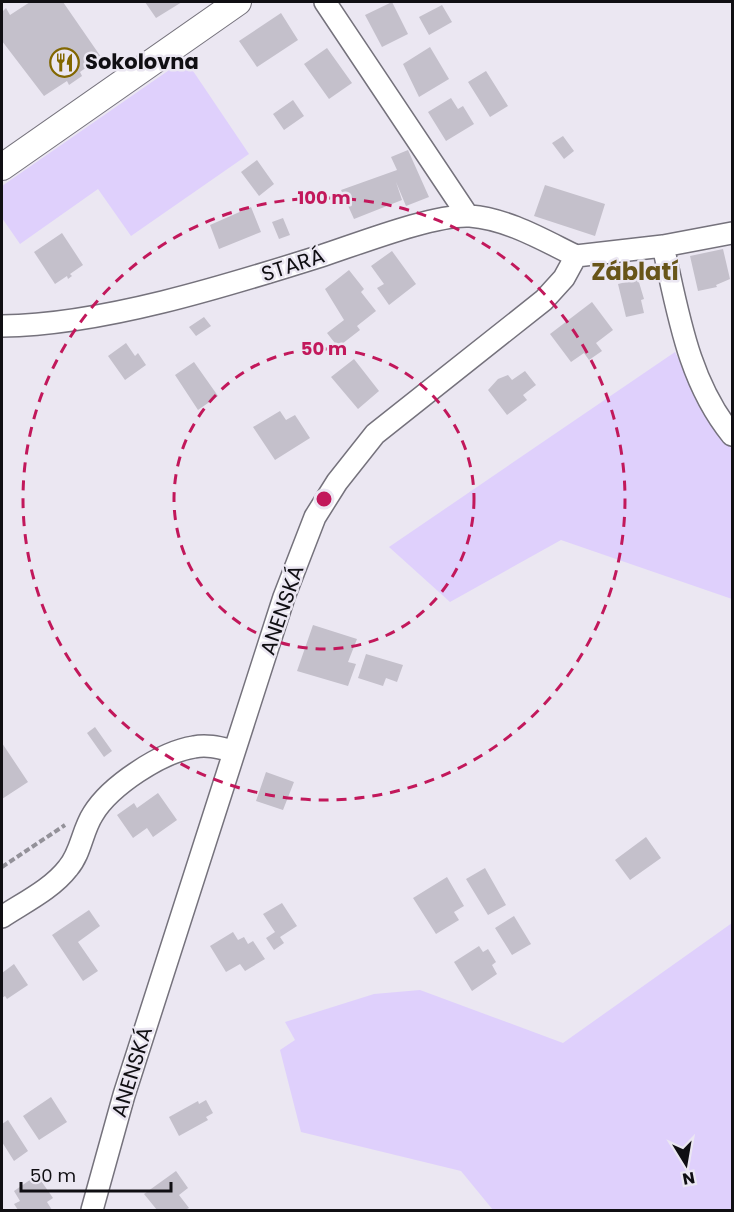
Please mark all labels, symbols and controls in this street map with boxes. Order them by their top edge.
restaurant icon: Sokolovna [48,46,80,78]
place label: Sokolovna [85,47,199,76]
text: 100 m [297,185,351,210]
street label: STARÁ [258,241,328,288]
district label: Záblatí [591,255,679,288]
text: 50 m [301,336,347,361]
centre of rings [314,489,334,509]
street label: ANENSKÁ [253,561,310,659]
street label: ANENSKÁ [104,1023,159,1121]
north arrow [656,1134,716,1194]
scale bar [21,1155,171,1193]
text: 50 m [30,1163,76,1188]
text: N [681,1166,697,1191]

